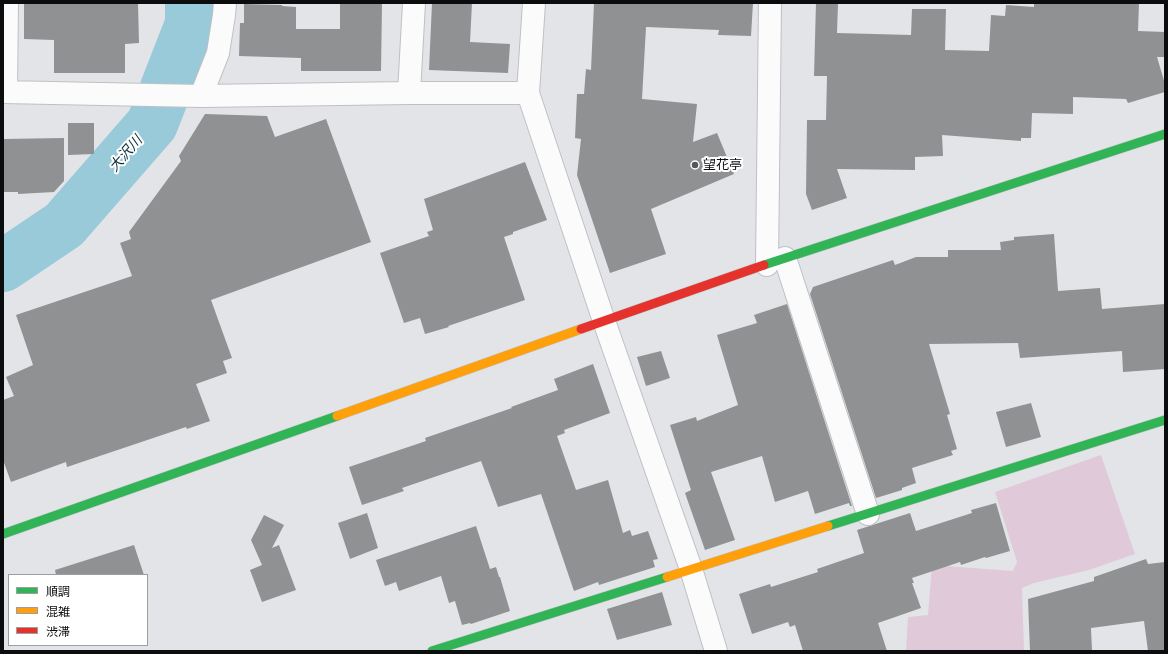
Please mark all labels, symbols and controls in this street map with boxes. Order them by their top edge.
water label: 大沢川 [106,133,146,175]
place label: 望花亭 [703,157,742,173]
marker: 望花亭 [690,160,700,170]
legend [8,574,148,646]
text: 順調 [46,585,70,599]
text: 混雑 [46,605,70,619]
text: 渋滞 [46,625,70,639]

